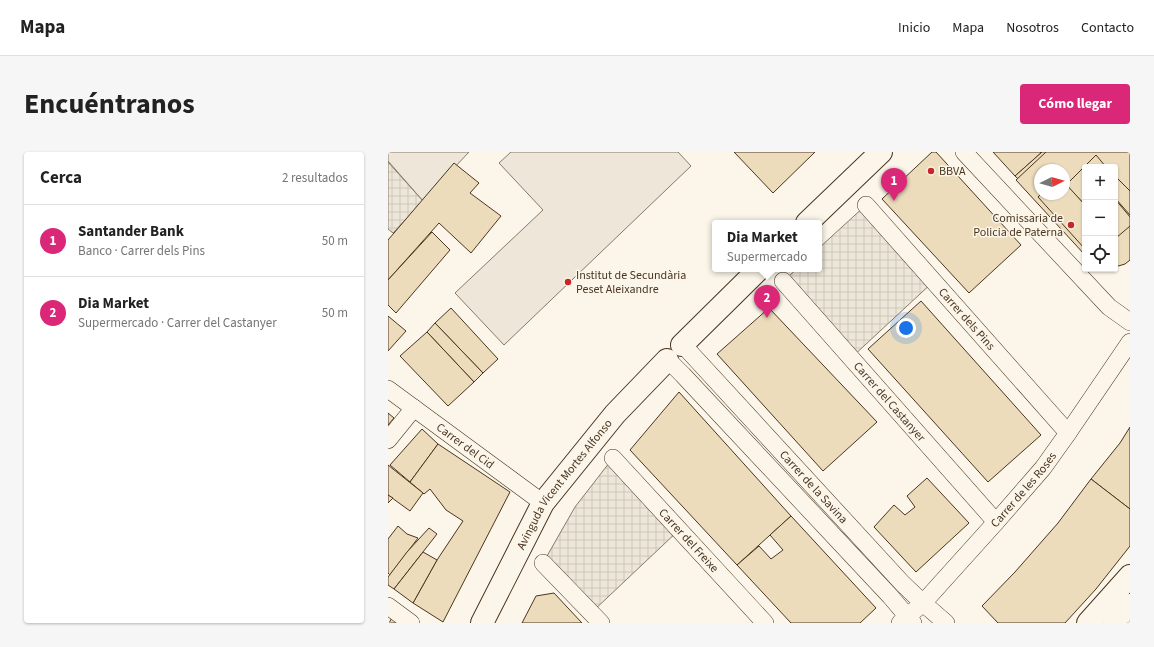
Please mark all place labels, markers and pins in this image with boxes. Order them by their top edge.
place label: BBVA [939,163,966,180]
marker: BBVA [926,166,936,176]
pin: 1 [881,168,907,201]
place label: Comissaria de Policia de Paterna [973,210,1063,241]
marker: Comissaria de Policia de Paterna [1066,220,1076,230]
place label: Institut de Secundària Peset Aleixandre [576,267,686,298]
marker: Institut de Secundària Peset Aleixandre [563,277,573,287]
pin: 2 [754,285,780,318]

